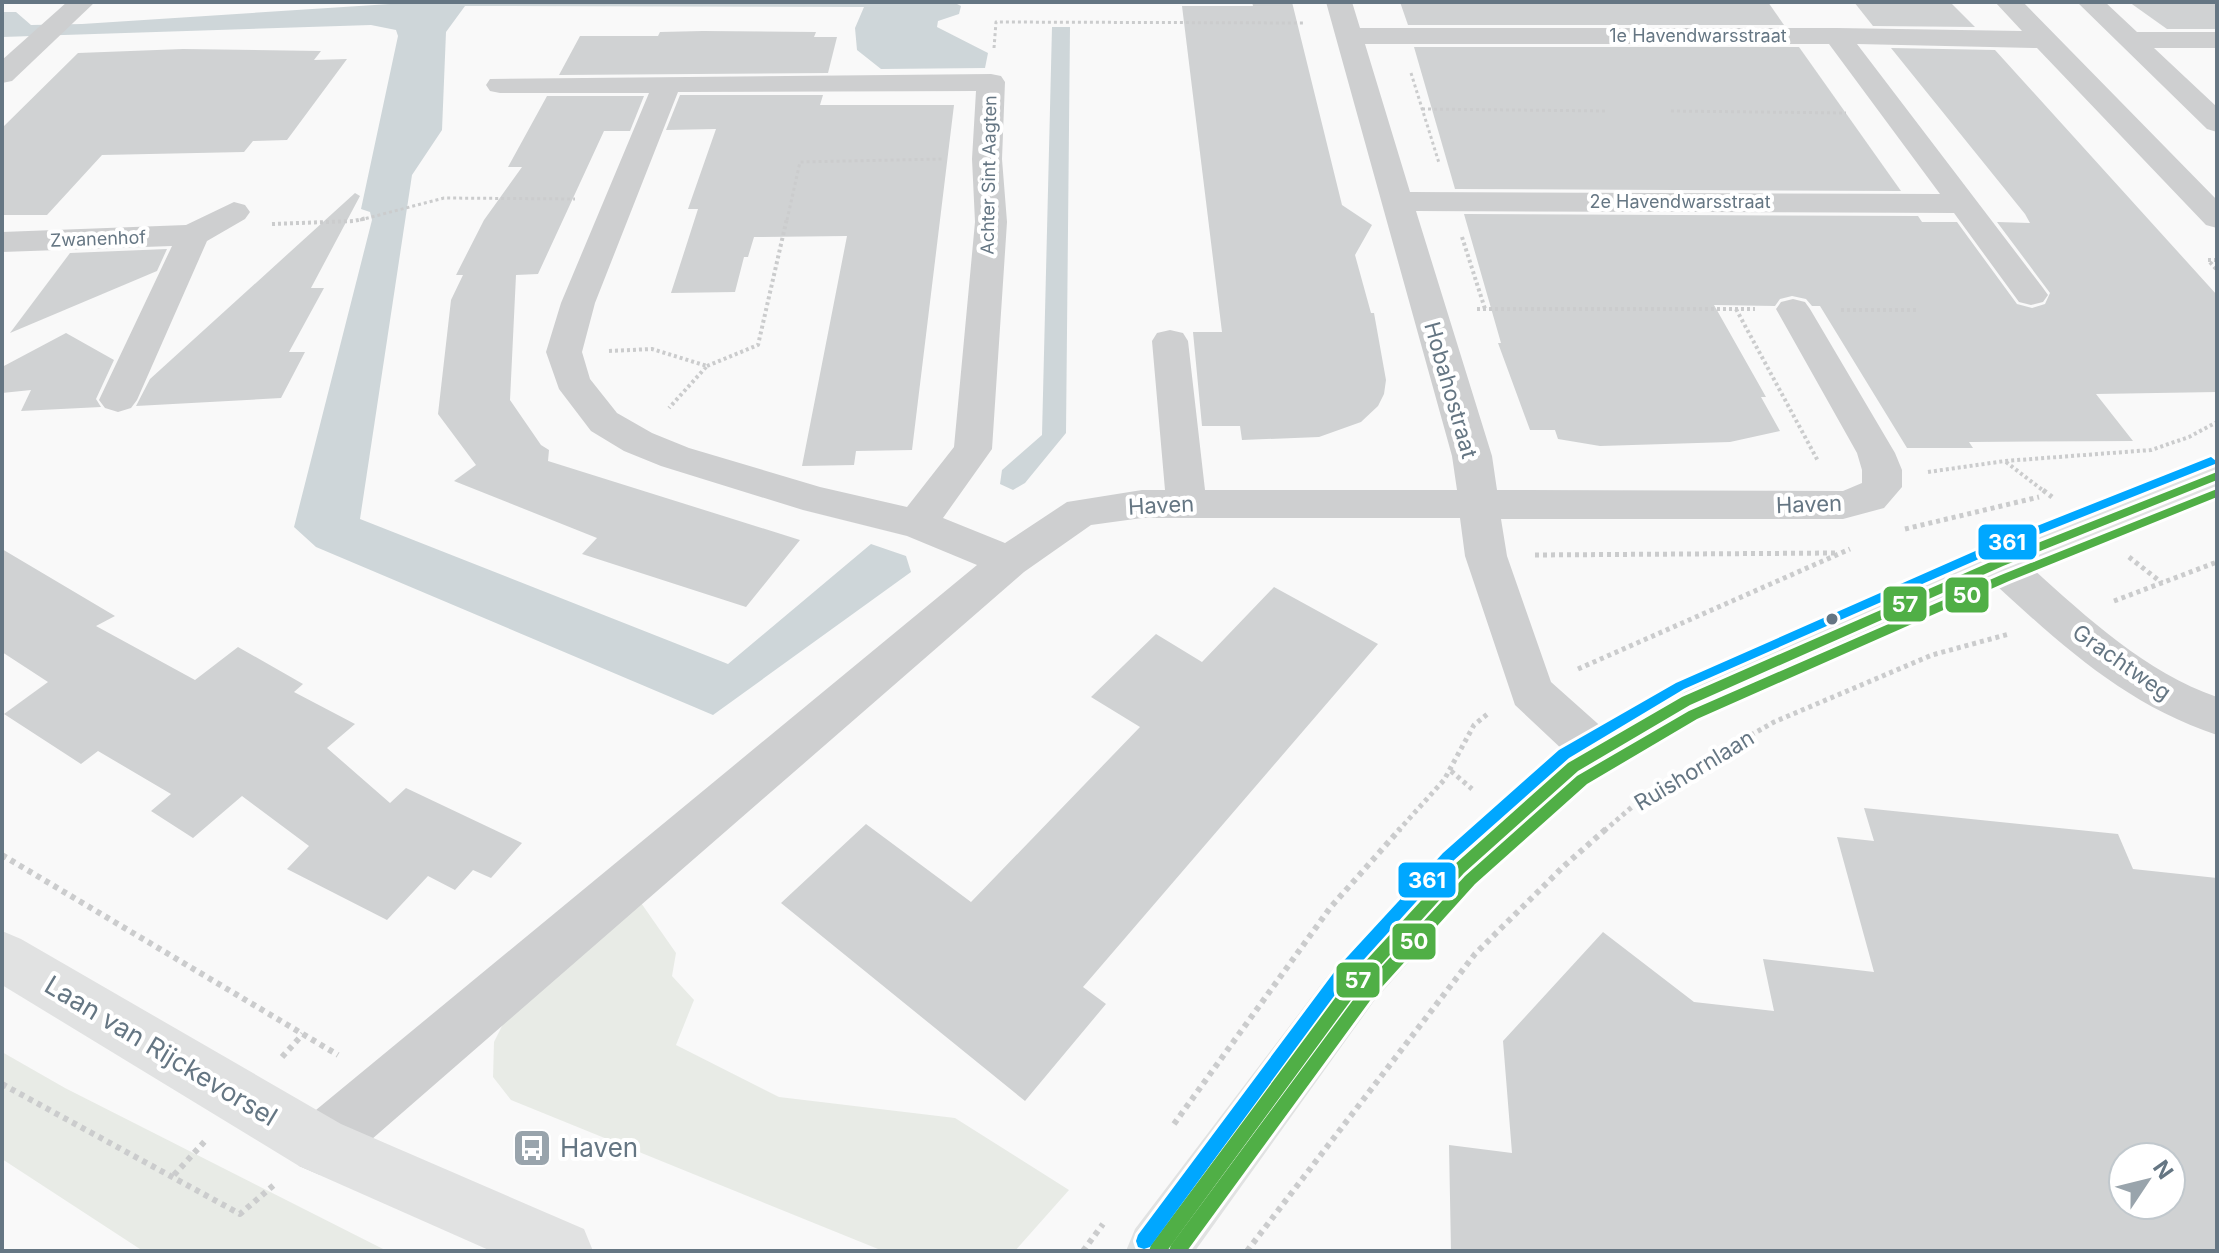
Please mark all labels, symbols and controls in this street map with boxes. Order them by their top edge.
street label: 1e Havendwarsstraat [1609,25,1787,46]
street label: Achter Sint Aagten [977,95,1000,255]
street label: 2e Havendwarsstraat [1589,191,1771,212]
street label: Zwanenhof [50,226,147,251]
street label: Hobahostraat [1419,319,1483,461]
street label: Haven [1127,490,1195,520]
street label: Haven [1775,490,1843,518]
line badge: 361 [1977,523,2038,561]
text: 361 [1988,529,2026,555]
line badge: 50 [1944,576,1990,614]
text: 50 [1953,582,1981,608]
line badge: 57 [1882,585,1928,623]
text: 57 [1892,591,1918,617]
unlabelled marker [1824,611,1840,627]
street label: Grachtweg [2068,619,2176,705]
street label: Ruishornlaan [1629,724,1759,816]
line badge: 361 [1397,861,1457,899]
text: 361 [1408,867,1446,893]
line badge: 50 [1391,922,1437,961]
text: 50 [1400,928,1428,954]
line badge: 57 [1335,961,1381,999]
text: 57 [1345,967,1371,993]
street label: Laan van Rijckevorsel [39,969,283,1132]
bus stop icon: Haven [511,1127,553,1169]
place label: Haven [560,1132,638,1163]
north arrow [2107,1141,2187,1221]
text: N [2148,1155,2179,1184]

